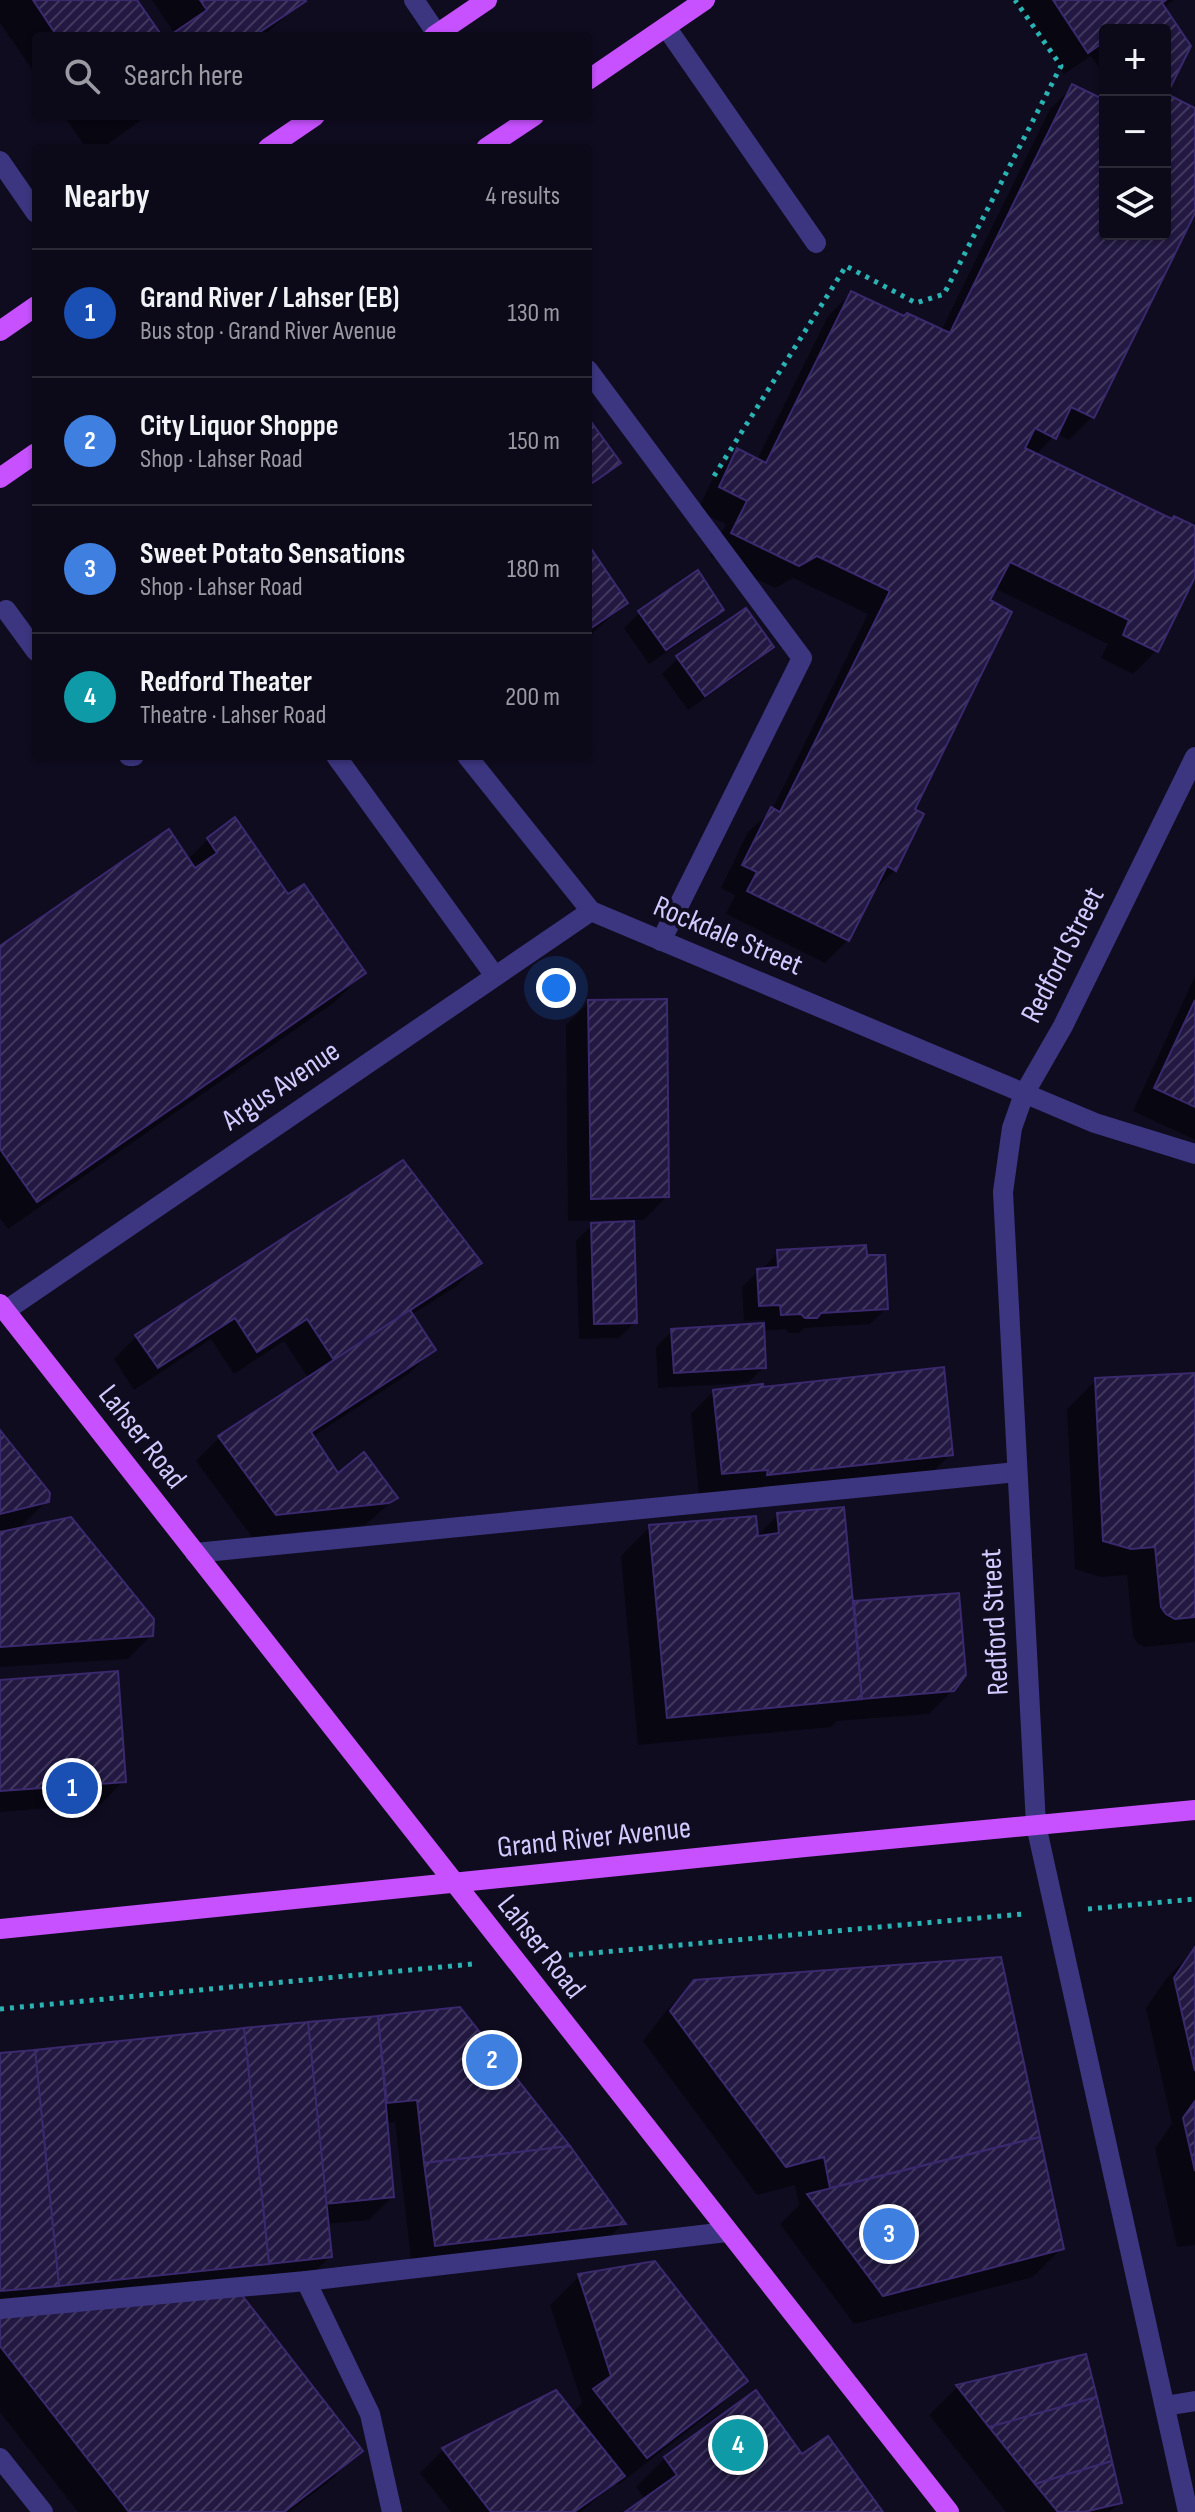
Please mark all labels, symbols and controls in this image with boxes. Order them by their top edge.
map controls [1099,24,1171,240]
button: + [1099,24,1171,96]
search box [32,32,592,120]
icon: search [60,54,104,98]
text: Search here [124,58,243,94]
button: − [1099,96,1171,168]
button: layers [1099,168,1171,240]
text: Nearby [64,176,150,217]
text: 4 results [485,181,560,212]
text: Grand River / Lahser (EB) [140,280,400,316]
text: 1 [85,298,95,329]
text: 130 m [508,298,560,329]
text: Bus stop · Grand River Avenue [140,316,396,347]
text: City Liquor Shoppe [140,408,339,444]
text: 2 [84,426,96,457]
text: 150 m [508,426,560,457]
text: Shop · Lahser Road [140,444,303,475]
text: Sweet Potato Sensations [140,536,405,572]
text: 3 [84,554,96,585]
text: 180 m [507,554,560,585]
text: Shop · Lahser Road [140,572,303,603]
text: Redford Theater [140,664,312,700]
text: 4 [84,682,96,713]
text: 200 m [505,682,560,713]
text: Theatre · Lahser Road [140,700,326,731]
street label: Redford Street [1014,881,1112,1029]
street label: Rockdale Street [648,888,808,984]
your location [536,968,576,1008]
street label: Argus Avenue [214,1033,347,1139]
street label: Lahser Road [90,1378,194,1496]
street label: Redford Street [973,1548,1017,1696]
pin: 1 [46,1758,98,1818]
street label: Grand River Avenue [495,1810,693,1866]
street label: Lahser Road [489,1888,593,2006]
pin: 2 [466,2030,518,2090]
pin: 3 [863,2204,915,2264]
pin: 4 [712,2415,764,2475]

